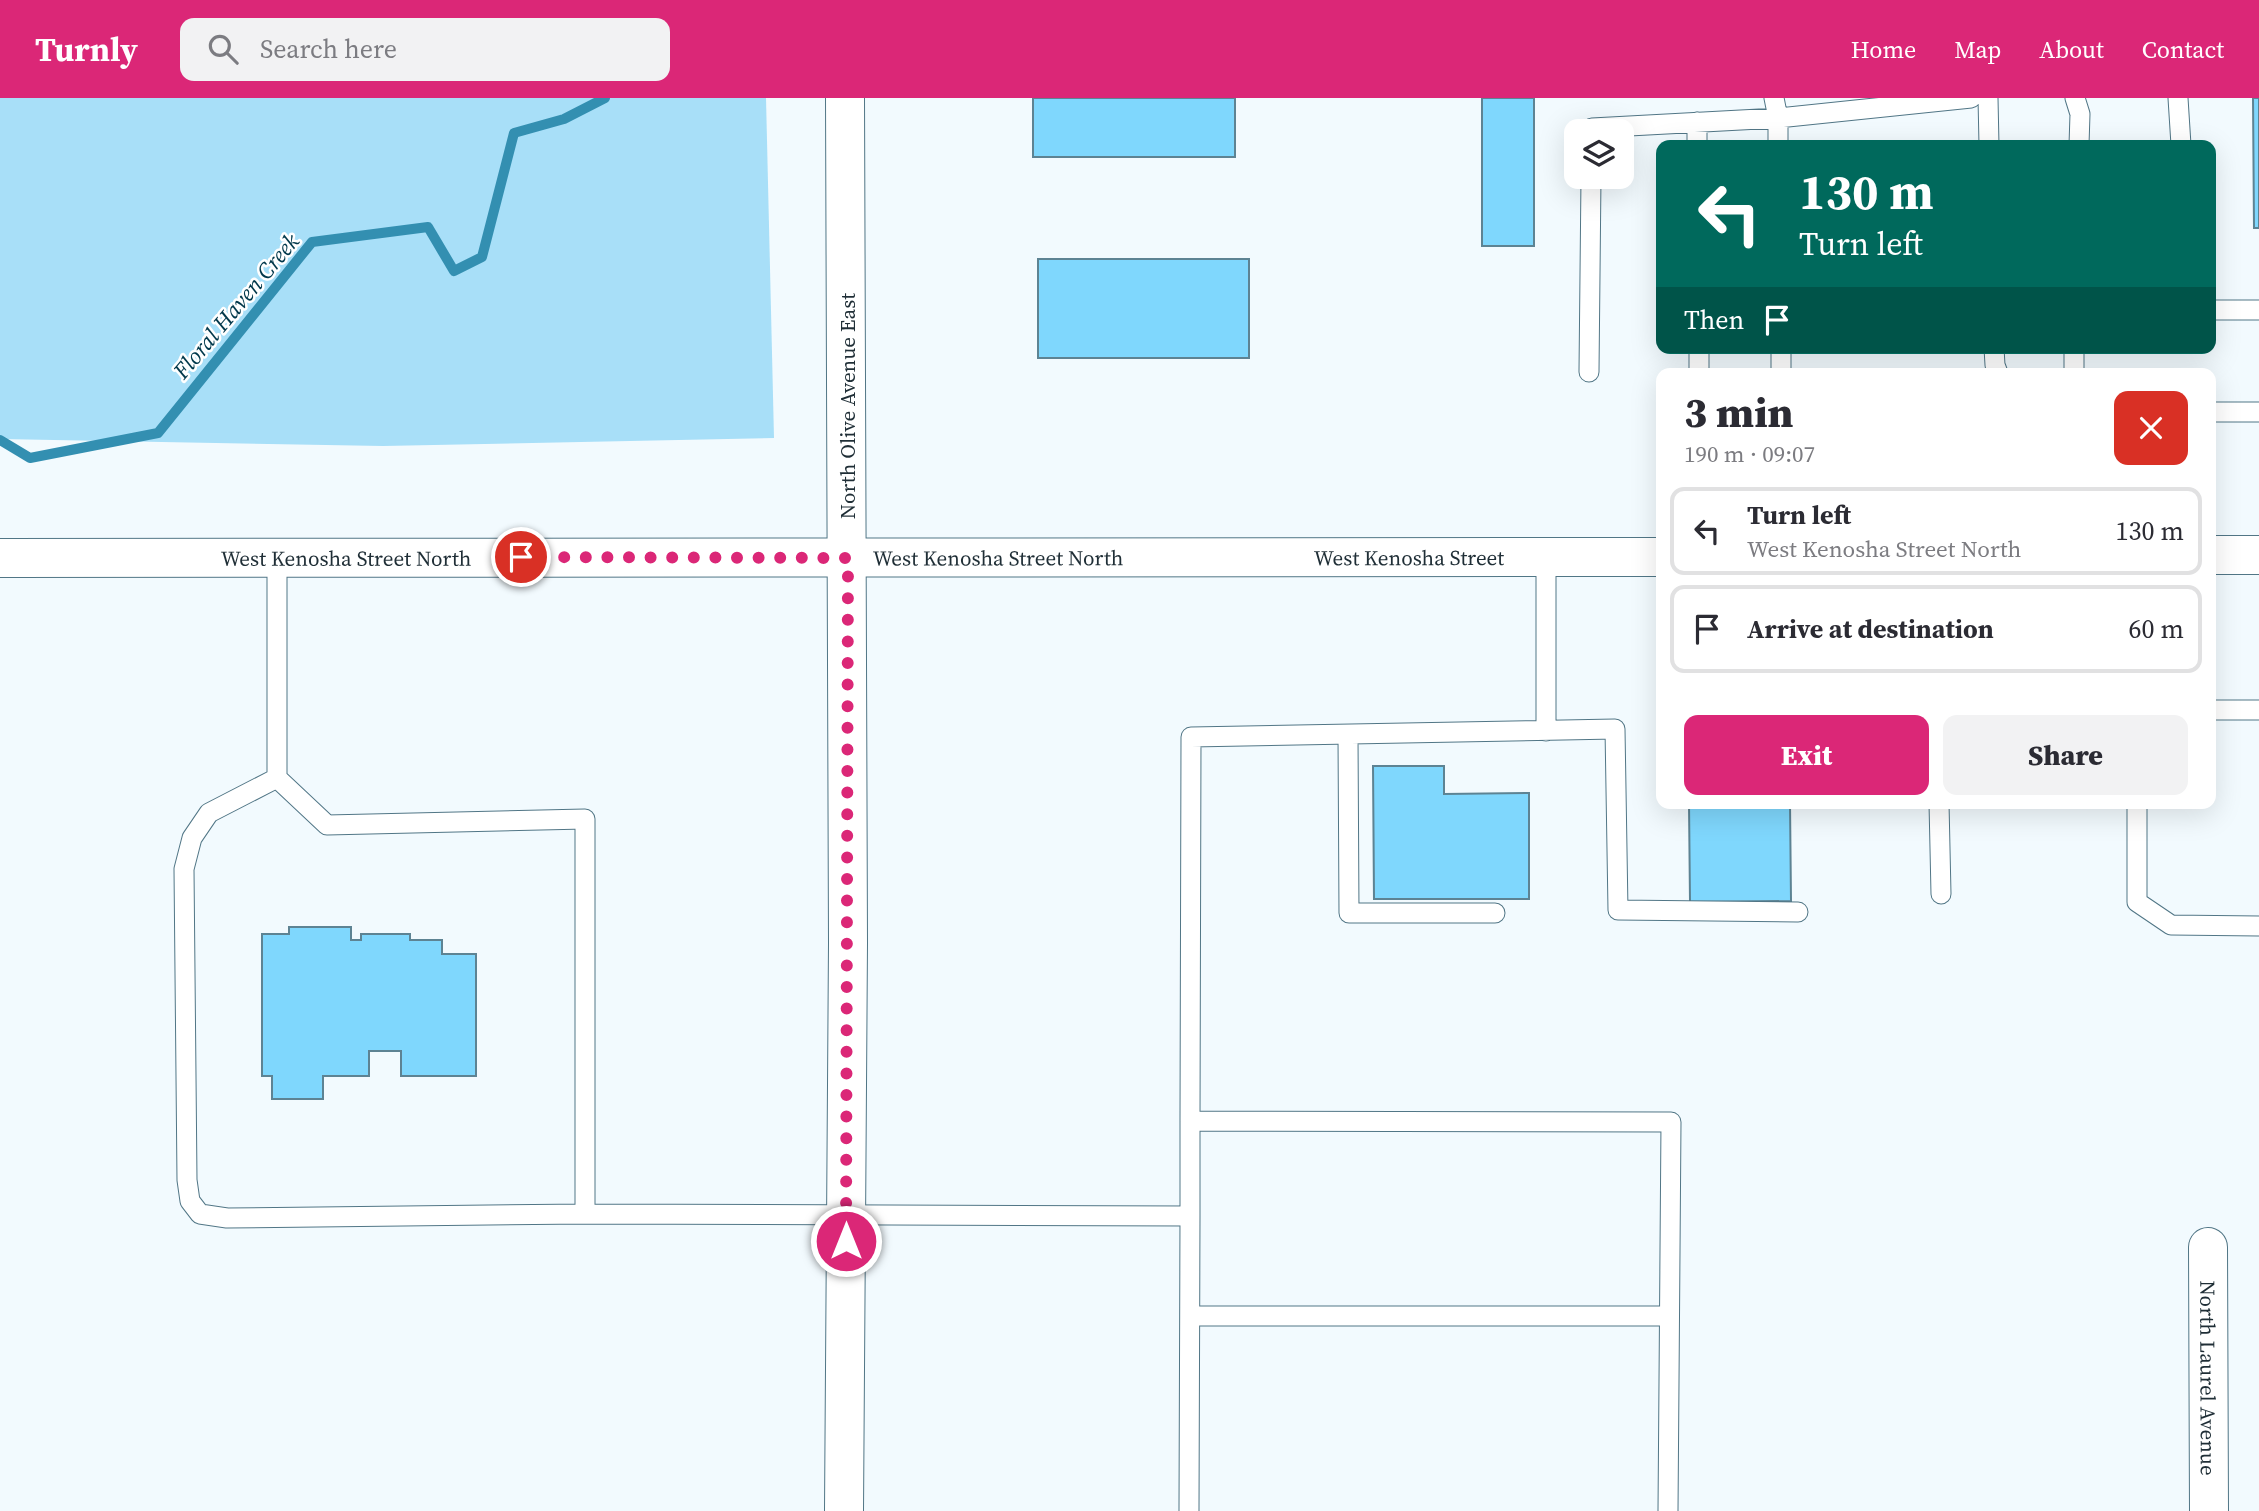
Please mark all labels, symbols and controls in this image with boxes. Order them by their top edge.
search box [180,18,670,81]
text: Turnly [35,27,138,72]
icon: search [204,30,242,68]
text: Search here [260,31,397,67]
text: Home [1851,33,1916,66]
text: Map [1954,33,2001,66]
text: About [2039,33,2104,66]
text: Contact [2142,33,2224,66]
map controls [1564,119,1634,189]
button: layers [1564,119,1634,189]
text: 130 m [1799,158,1934,225]
icon: left [1684,168,1775,259]
text: Turn left [1799,222,1923,266]
water label: Floral Haven Creek [165,226,307,386]
street label: North Olive Avenue East [833,293,862,519]
icon: arrive [1758,301,1796,339]
text: Then [1684,302,1744,338]
text: 3 min [1684,383,1794,441]
button: close [2114,391,2188,465]
text: 190 m · 09:07 [1684,438,1815,470]
text: Turn left [1747,497,1851,533]
icon: left [1688,512,1726,550]
text: 130 m [2116,513,2184,549]
pin [491,527,551,587]
text: West Kenosha Street North [1747,533,2021,565]
icon: arrive [502,538,540,576]
street label: West Kenosha Street North [221,543,471,572]
street label: West Kenosha Street North [873,543,1123,572]
street label: West Kenosha Street [1314,543,1504,572]
icon: arrive [1688,610,1726,648]
text: Arrive at destination [1747,611,1994,647]
text: 60 m [2129,611,2184,647]
button: Exit [1684,715,1929,795]
button: Share [1943,715,2188,795]
position arrow [809,1204,883,1278]
street label: North Laurel Avenue [2194,1280,2223,1476]

